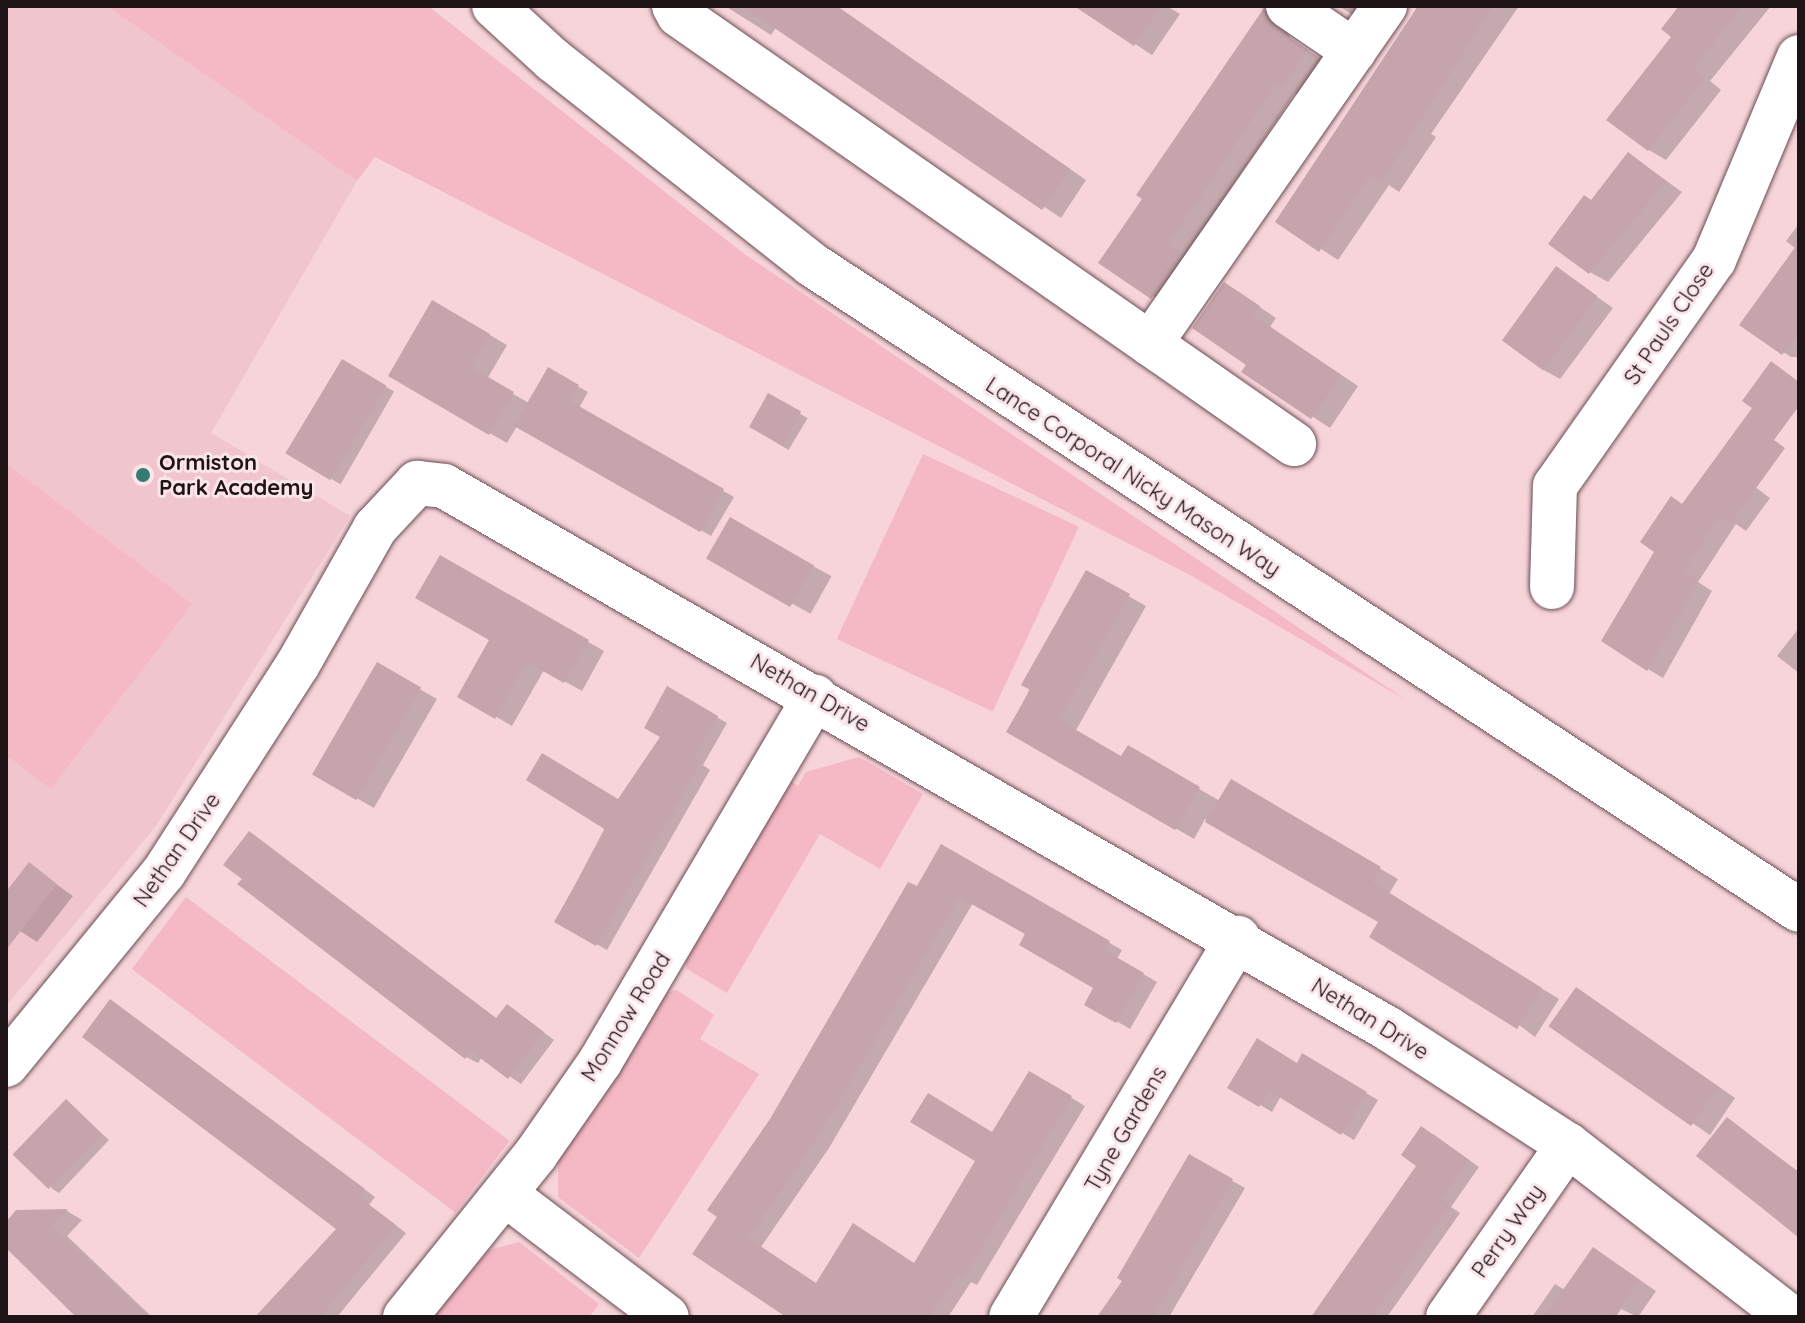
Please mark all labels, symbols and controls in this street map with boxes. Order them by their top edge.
street label: St Pauls Close [1619,258,1719,390]
street label: Lance Corporal Nicky Mason Way [981,372,1285,582]
place label: Ormiston Park Academy [159,449,313,500]
marker: Ormiston Park Academy [134,466,152,484]
street label: Nethan Drive [746,648,874,738]
street label: Nethan Drive [128,788,226,912]
street label: Monnow Road [576,948,676,1086]
street label: Nethan Drive [1306,972,1434,1066]
street label: Tyne Gardens [1079,1062,1173,1196]
street label: Perry Way [1466,1179,1550,1283]

